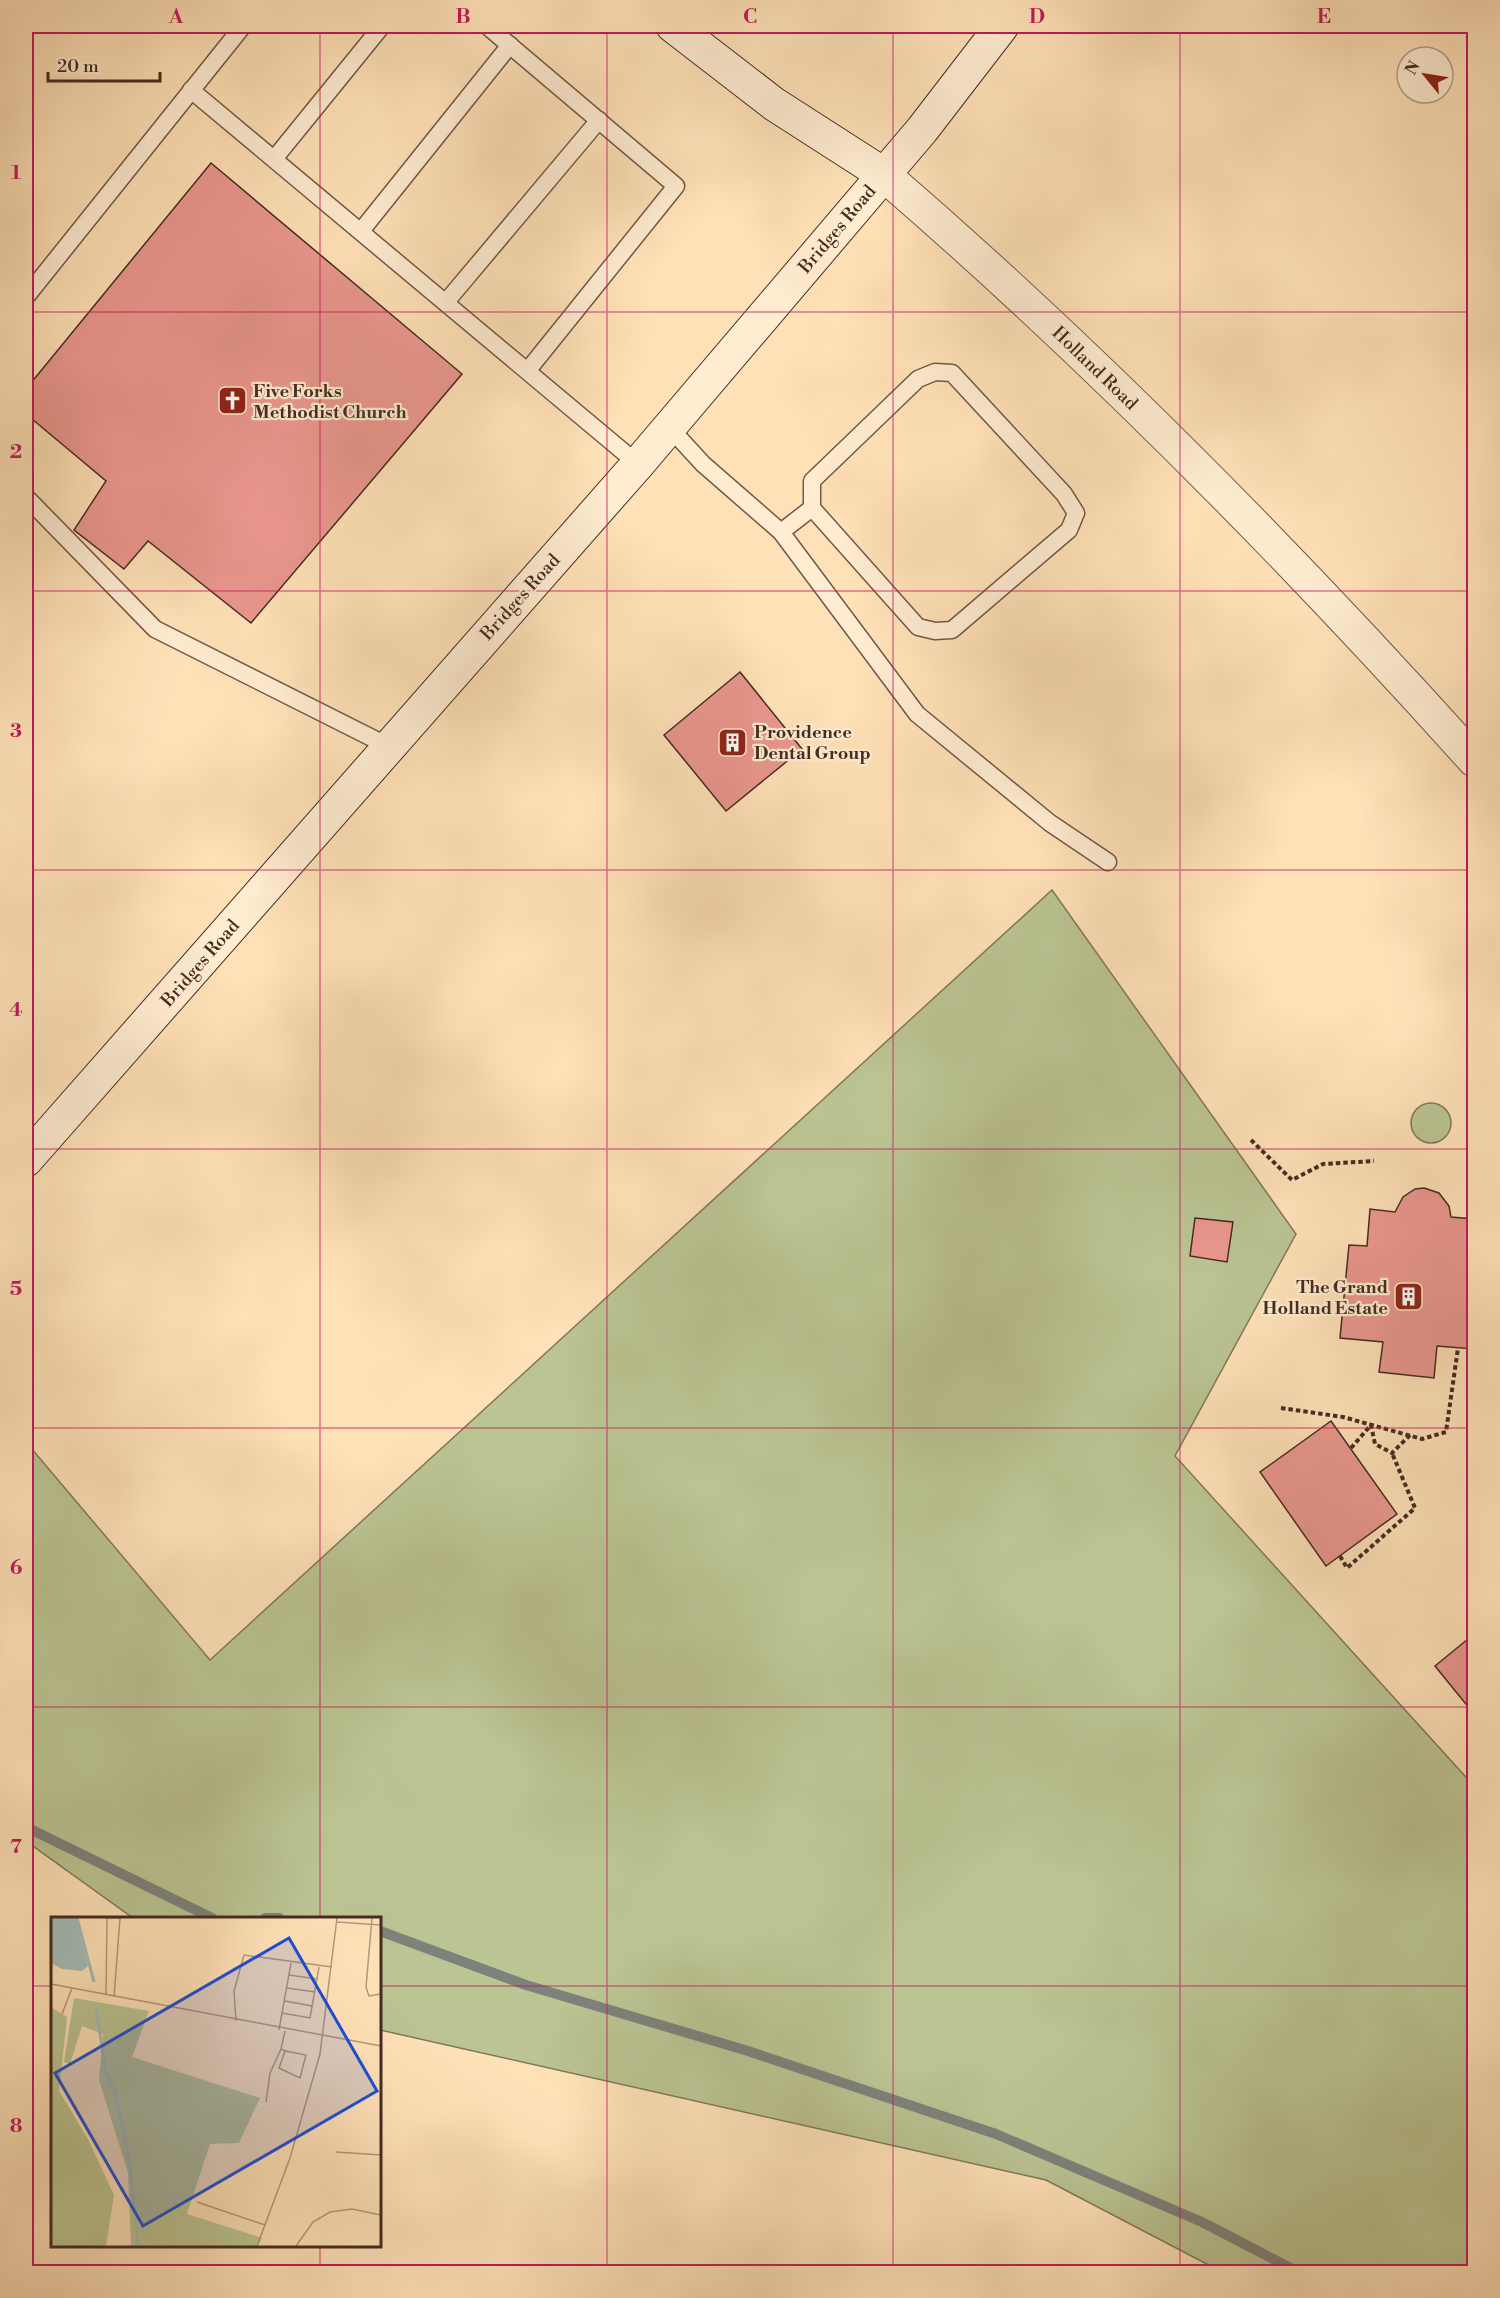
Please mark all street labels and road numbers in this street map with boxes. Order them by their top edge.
street label: Bridges Road [793,180,882,279]
street label: Holland Road [1047,322,1143,416]
street label: Bridges Road [475,549,566,646]
street label: Bridges Road [155,914,245,1013]

